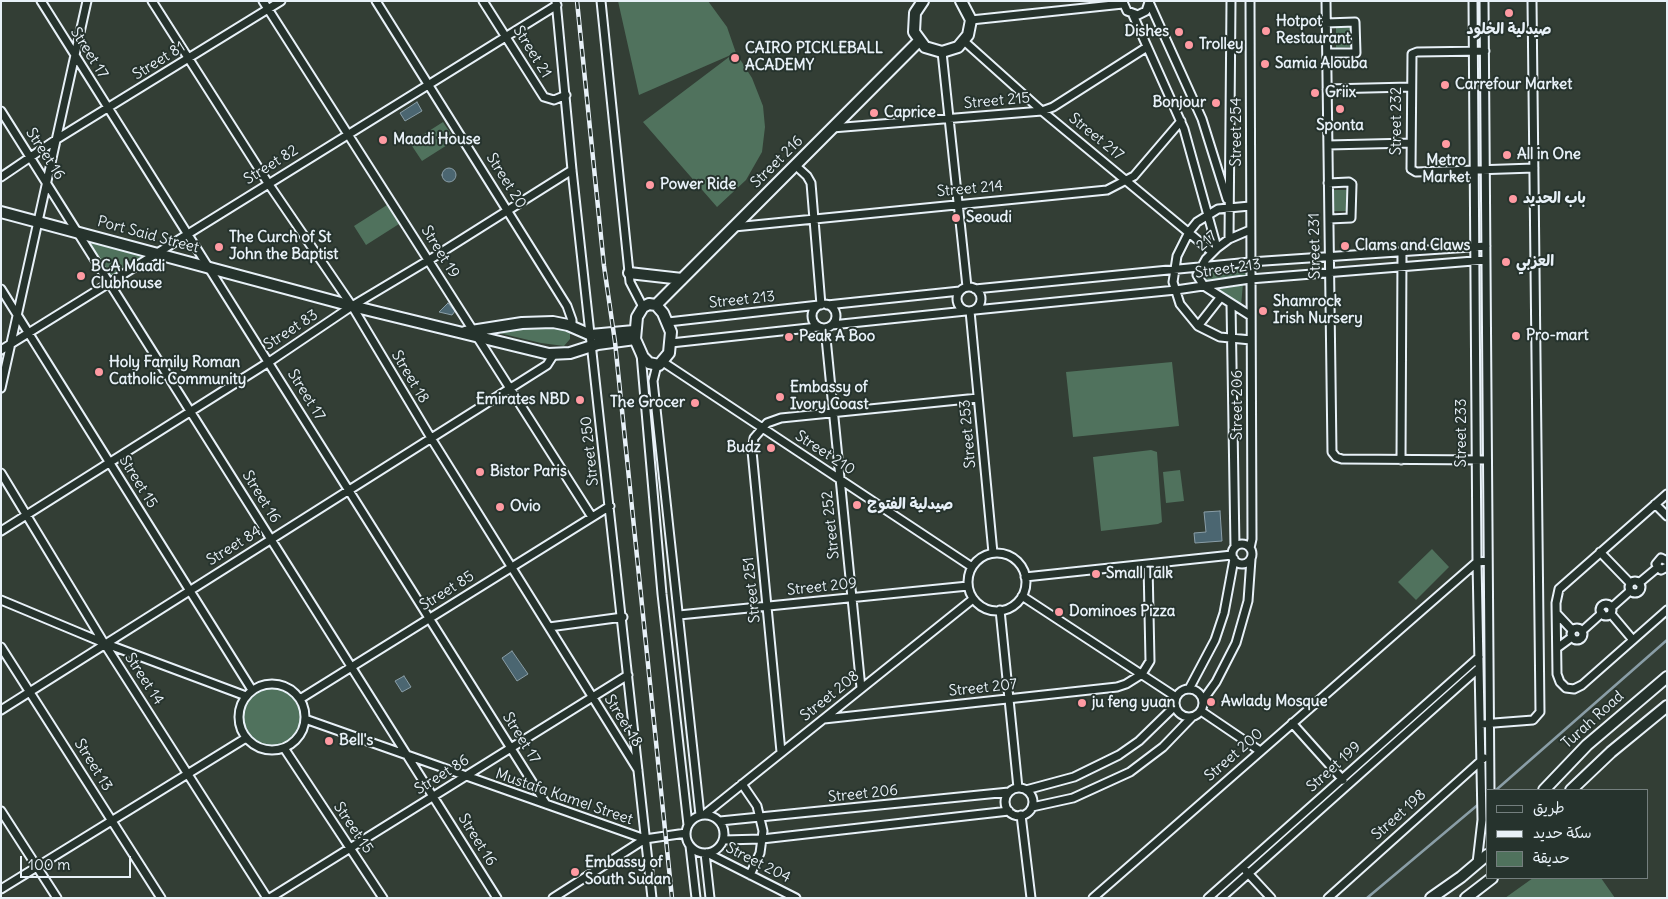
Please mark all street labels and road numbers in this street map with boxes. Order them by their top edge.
street label: Street 21 [509,23,555,81]
street label: Street 17 [66,24,112,82]
street label: Street 81 [130,38,188,84]
street label: Street 232 [1388,87,1406,155]
street label: Street 215 [963,89,1031,113]
street label: Street 254 [1228,97,1246,167]
street label: Street 217 [1065,110,1127,164]
street label: Street 16 [22,125,68,183]
street label: Street 216 [747,132,807,192]
street label: Street 82 [241,141,301,189]
street label: Street 20 [482,150,530,212]
street label: Street 214 [936,177,1004,201]
street label: Port Said Street [95,213,201,257]
street label: Street 231 [1305,213,1325,279]
street label: Street 19 [417,223,463,281]
street label: 217 [1193,227,1221,255]
street label: Street 213 [1194,255,1262,283]
street label: Street 213 [708,288,776,312]
street label: Street 83 [261,306,321,354]
street label: Street 18 [387,347,433,407]
street label: Street 17 [283,366,329,424]
street label: Street 206 [1229,370,1247,440]
street label: Street 253 [956,399,980,469]
street label: Street 233 [1453,399,1471,467]
street label: Street 250 [577,415,603,487]
street label: Street 210 [792,427,858,479]
street label: Street 15 [115,453,161,511]
street label: Street 16 [238,468,284,526]
street label: Street 252 [818,490,844,560]
street label: Street 84 [203,522,265,570]
street label: Street 251 [740,556,764,624]
street label: Street 85 [416,567,478,615]
street label: Street 209 [786,574,858,600]
street label: Street 14 [121,650,167,708]
street label: Street 208 [797,667,863,725]
street label: Street 207 [948,675,1018,701]
street label: Turah Road [1558,687,1628,753]
street label: Street 18 [600,692,646,750]
street label: Street 17 [498,709,544,767]
street label: Street 200 [1201,725,1267,785]
street label: Street 13 [70,736,116,794]
street label: Street 199 [1303,738,1365,796]
street label: Street 86 [411,751,473,799]
street label: Mustafa Kamel Street [493,765,635,829]
street label: Street 206 [827,781,899,807]
street label: Street 198 [1368,786,1430,844]
street label: Street 15 [329,799,377,857]
street label: Street 16 [454,811,500,869]
street label: Street 204 [723,839,793,887]

